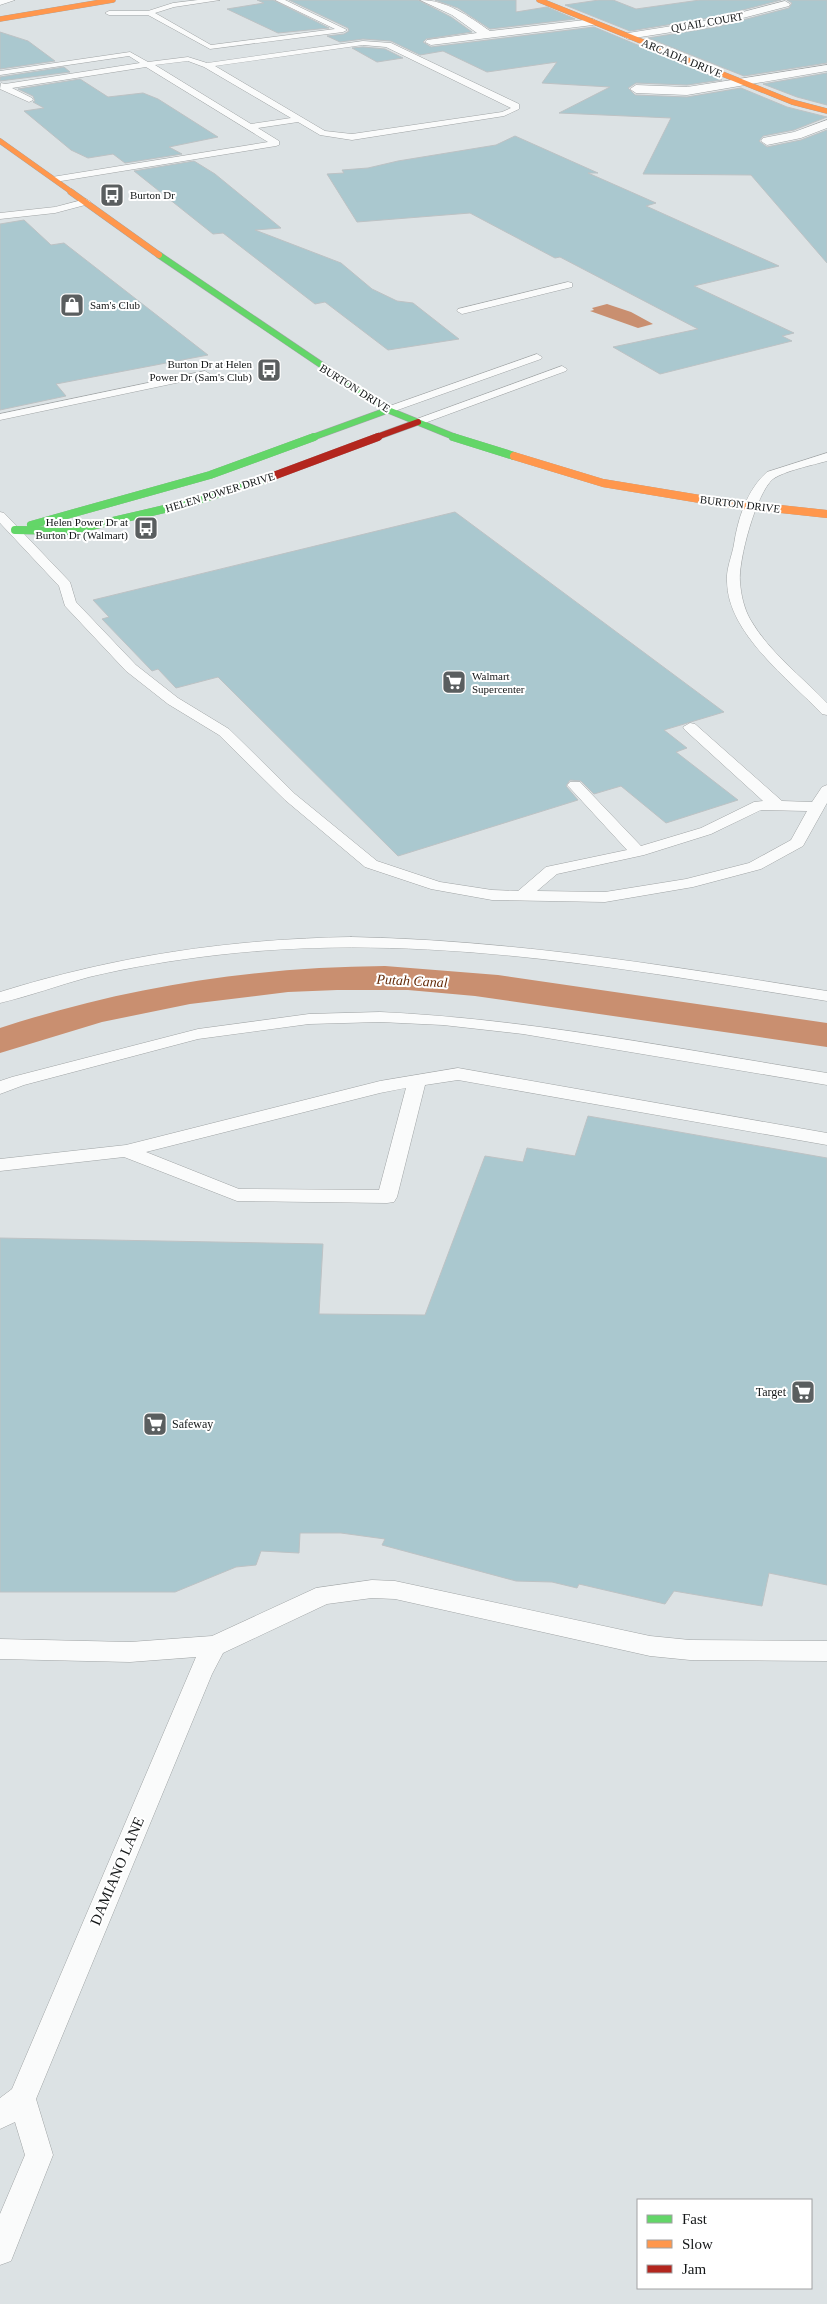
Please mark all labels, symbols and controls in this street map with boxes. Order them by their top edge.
street label: QUAIL COURT [670,10,744,34]
street label: ARCADIA DRIVE [640,36,724,80]
bus stop icon: Burton Dr [99,182,125,208]
place label: Burton Dr [130,189,175,201]
shop icon: Sam's Club [59,292,85,318]
place label: Sam's Club [90,299,140,311]
bus stop icon: Burton Dr at Helen Power Dr (Sam's Club) [256,357,282,383]
place label: Burton Dr at Helen Power Dr (Sam's Club) [149,358,252,384]
street label: BURTON DRIVE [318,362,393,415]
street label: HELEN POWER DRIVE [164,470,276,514]
street label: BURTON DRIVE [699,493,781,515]
bus stop icon: Helen Power Dr at Burton Dr (Walmart) [133,515,159,541]
place label: Helen Power Dr at Burton Dr (Walmart) [35,516,128,542]
supermarket icon: Walmart Supercenter [441,669,467,695]
place label: Walmart Supercenter [472,670,525,695]
water label: Putah Canal [375,972,448,990]
supermarket icon: Target [790,1379,816,1405]
place label: Target [756,1385,787,1399]
supermarket icon: Safeway [142,1411,168,1437]
place label: Safeway [172,1417,213,1431]
street label: DAMIANO LANE [87,1814,147,1928]
legend [637,2199,812,2289]
text: Fast [682,2211,708,2227]
text: Slow [682,2236,713,2252]
text: Jam [682,2261,706,2277]

